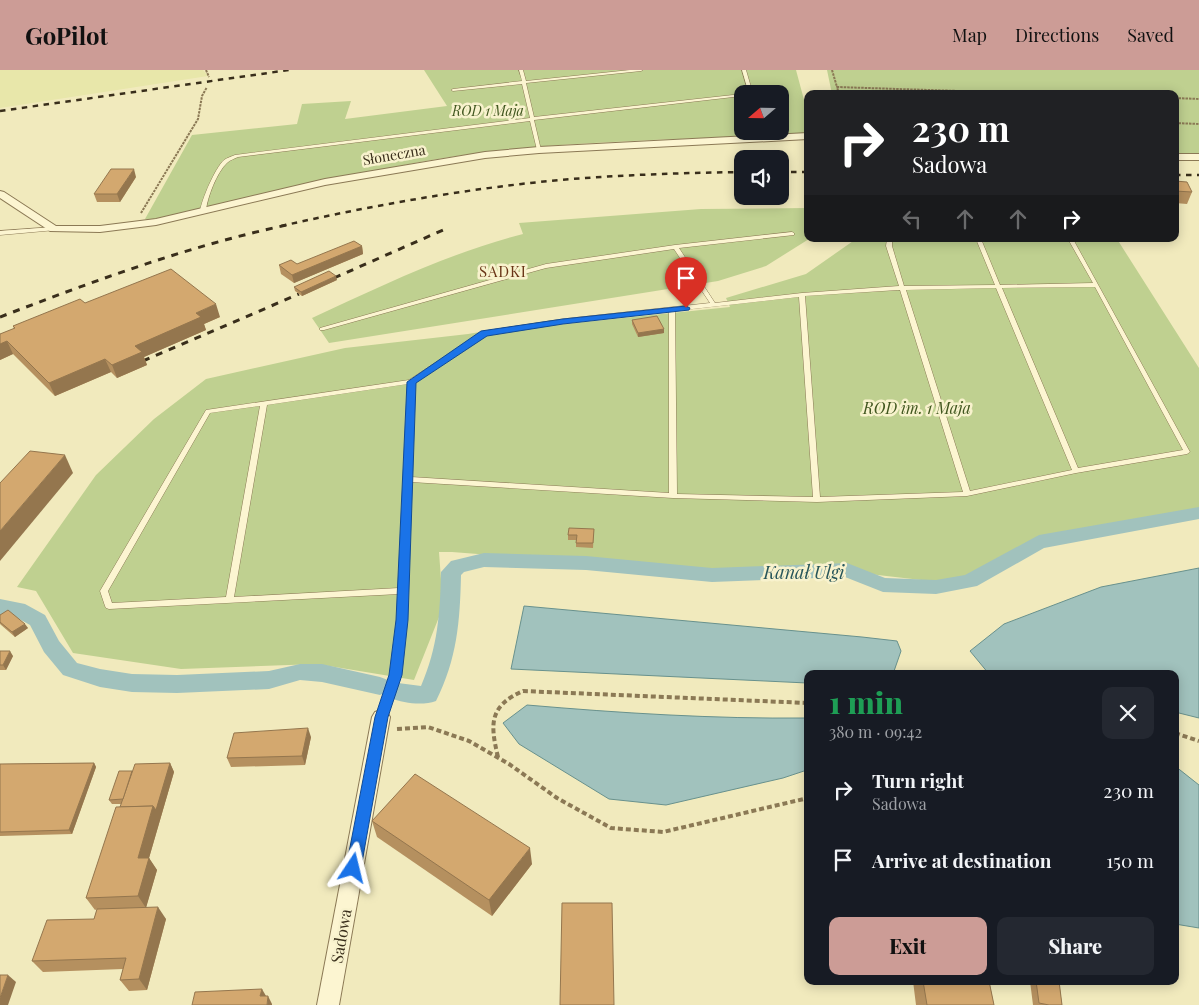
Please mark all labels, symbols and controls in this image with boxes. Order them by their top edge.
text: GoPilot [25,19,108,51]
text: Map [952,23,987,47]
text: Directions [1015,23,1099,47]
text: Saved [1127,23,1174,47]
north arrow [734,85,789,140]
map controls [734,85,789,205]
park label: ROD 1 Maja [451,101,524,120]
text: 230 m [912,104,1010,151]
icon: right [829,110,894,175]
street label: Słoneczna [361,140,427,169]
text: Sadowa [912,149,987,179]
button: sound [734,150,789,205]
icon: left [898,205,926,233]
icon: ahead [951,205,979,233]
icon: ahead [1004,205,1032,233]
icon: right [1057,205,1085,233]
pin [665,257,707,308]
district label: SADKI [479,261,527,281]
icon: arrive [672,264,700,292]
park label: ROD im. 1 Maja [862,397,971,418]
water label: Kanał Ulgi [762,560,845,584]
text: 1 min [829,682,903,722]
button: close [1102,687,1154,739]
text: 380 m · 09:42 [829,721,922,742]
text: Turn right [872,767,964,793]
icon: right [829,776,857,804]
text: 230 m [1103,777,1154,803]
text: Sadowa [872,793,927,814]
position arrow [326,841,378,893]
icon: arrive [829,846,857,874]
text: Arrive at destination [872,847,1052,873]
text: 150 m [1106,847,1154,873]
street label: Sadowa [325,907,356,965]
button: Exit [829,917,987,975]
button: Share [997,917,1154,975]

